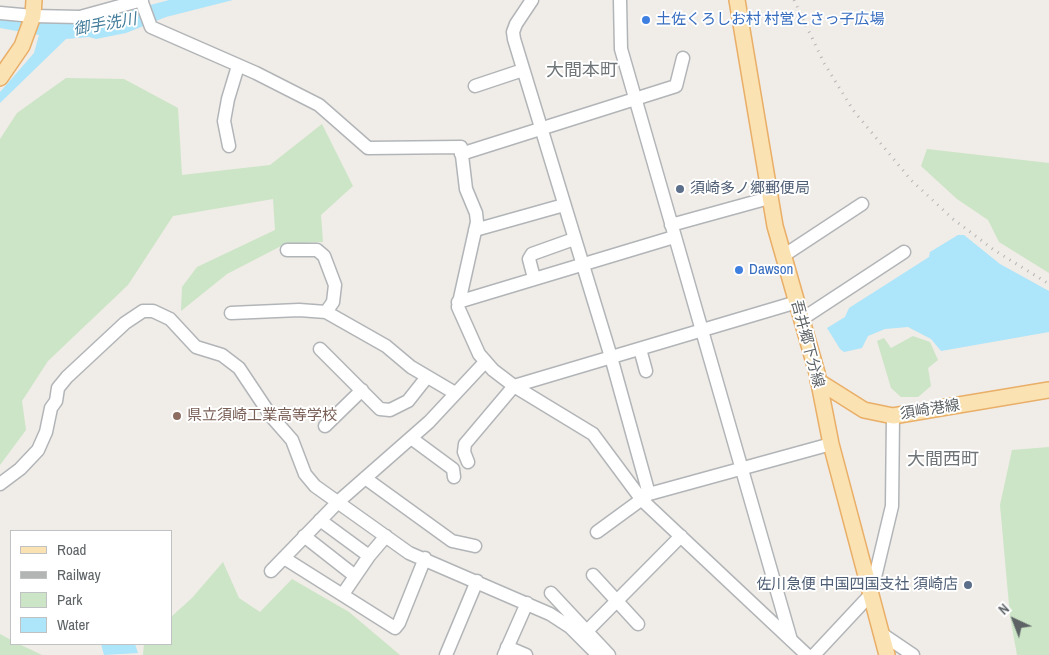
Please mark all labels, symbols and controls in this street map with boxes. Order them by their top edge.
water label: 御手洗川 [72,10,138,40]
place label: 土佐くろしお村 村営とさっ子広場 [656,11,884,29]
marker: 土佐くろしお村 村営とさっ子広場 [640,14,652,26]
district label: 大間本町 [546,60,618,82]
place label: 須崎多ノ郷郵便局 [690,180,810,198]
marker: 須崎多ノ郷郵便局 [674,183,686,195]
place label: Dawson [749,261,793,279]
marker: Dawson [733,264,745,276]
street label: 吾井郷下分線 [787,298,827,390]
street label: 須崎港線 [899,396,961,424]
place label: 県立須崎工業高等学校 [187,407,337,425]
marker: 県立須崎工業高等学校 [171,410,183,422]
district label: 大間西町 [907,449,979,471]
legend [10,530,172,645]
text: Road [57,539,86,560]
text: Railway [57,564,101,585]
place label: 佐川急便 中国四国支社 須崎店 [756,576,958,594]
marker: 佐川急便 中国四国支社 須崎店 [962,579,974,591]
text: Park [57,589,82,610]
north arrow [989,595,1039,645]
text: N [995,600,1013,618]
text: Water [57,614,89,635]

